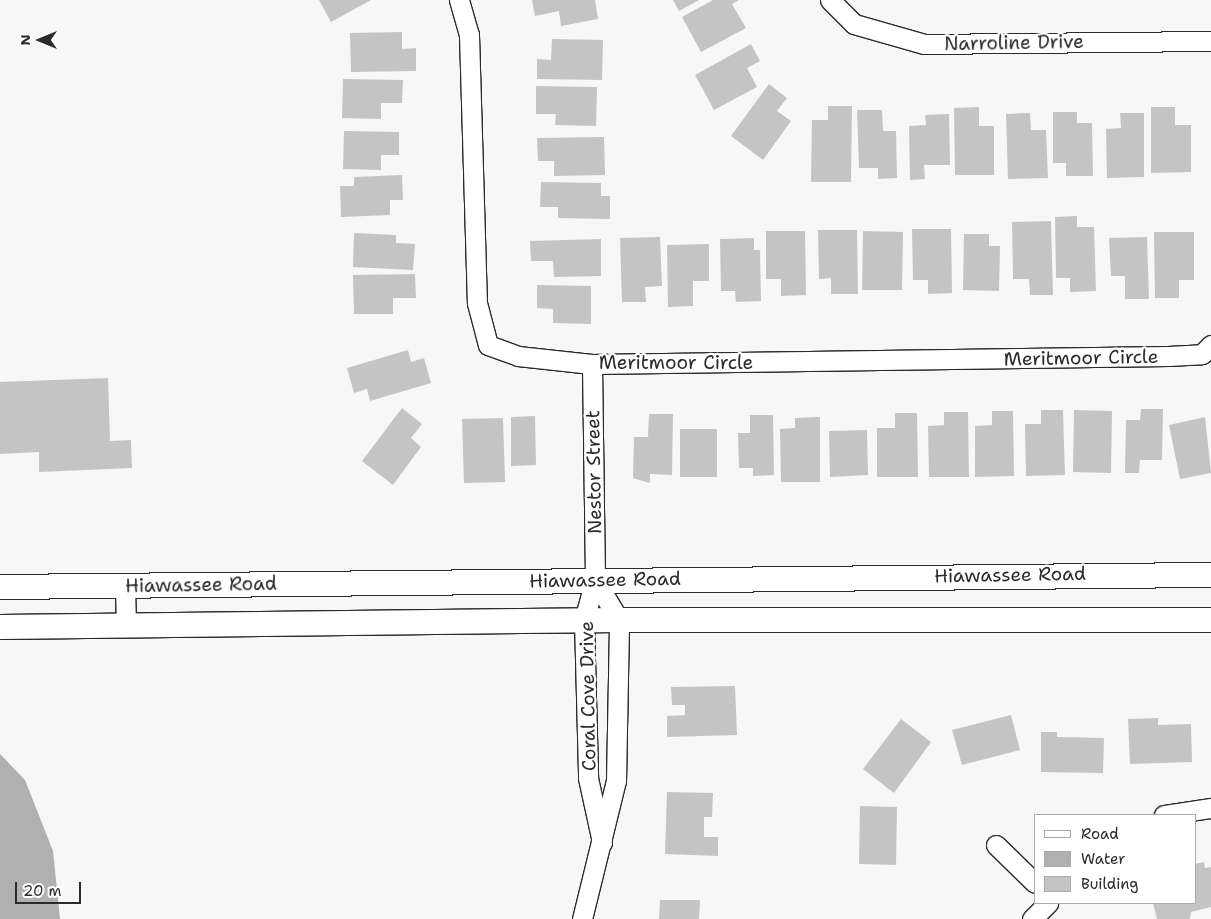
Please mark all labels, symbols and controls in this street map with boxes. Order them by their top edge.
north arrow [15,15,65,65]
street label: Narroline Drive [944,30,1084,56]
text: N [16,34,34,46]
street label: Meritmoor Circle [1004,345,1158,371]
street label: Meritmoor Circle [599,352,753,374]
street label: Nestor Street [582,410,606,534]
street label: Hiawassee Road [934,562,1086,588]
street label: Hiawassee Road [529,567,681,593]
street label: Hiawassee Road [125,572,277,598]
street label: Coral Cove Drive [575,621,601,771]
legend [1034,814,1196,904]
text: Road [1081,824,1119,844]
text: Water [1081,849,1125,869]
scale bar [18,872,84,904]
text: Building [1081,874,1138,894]
text: 20 m [23,881,62,901]

